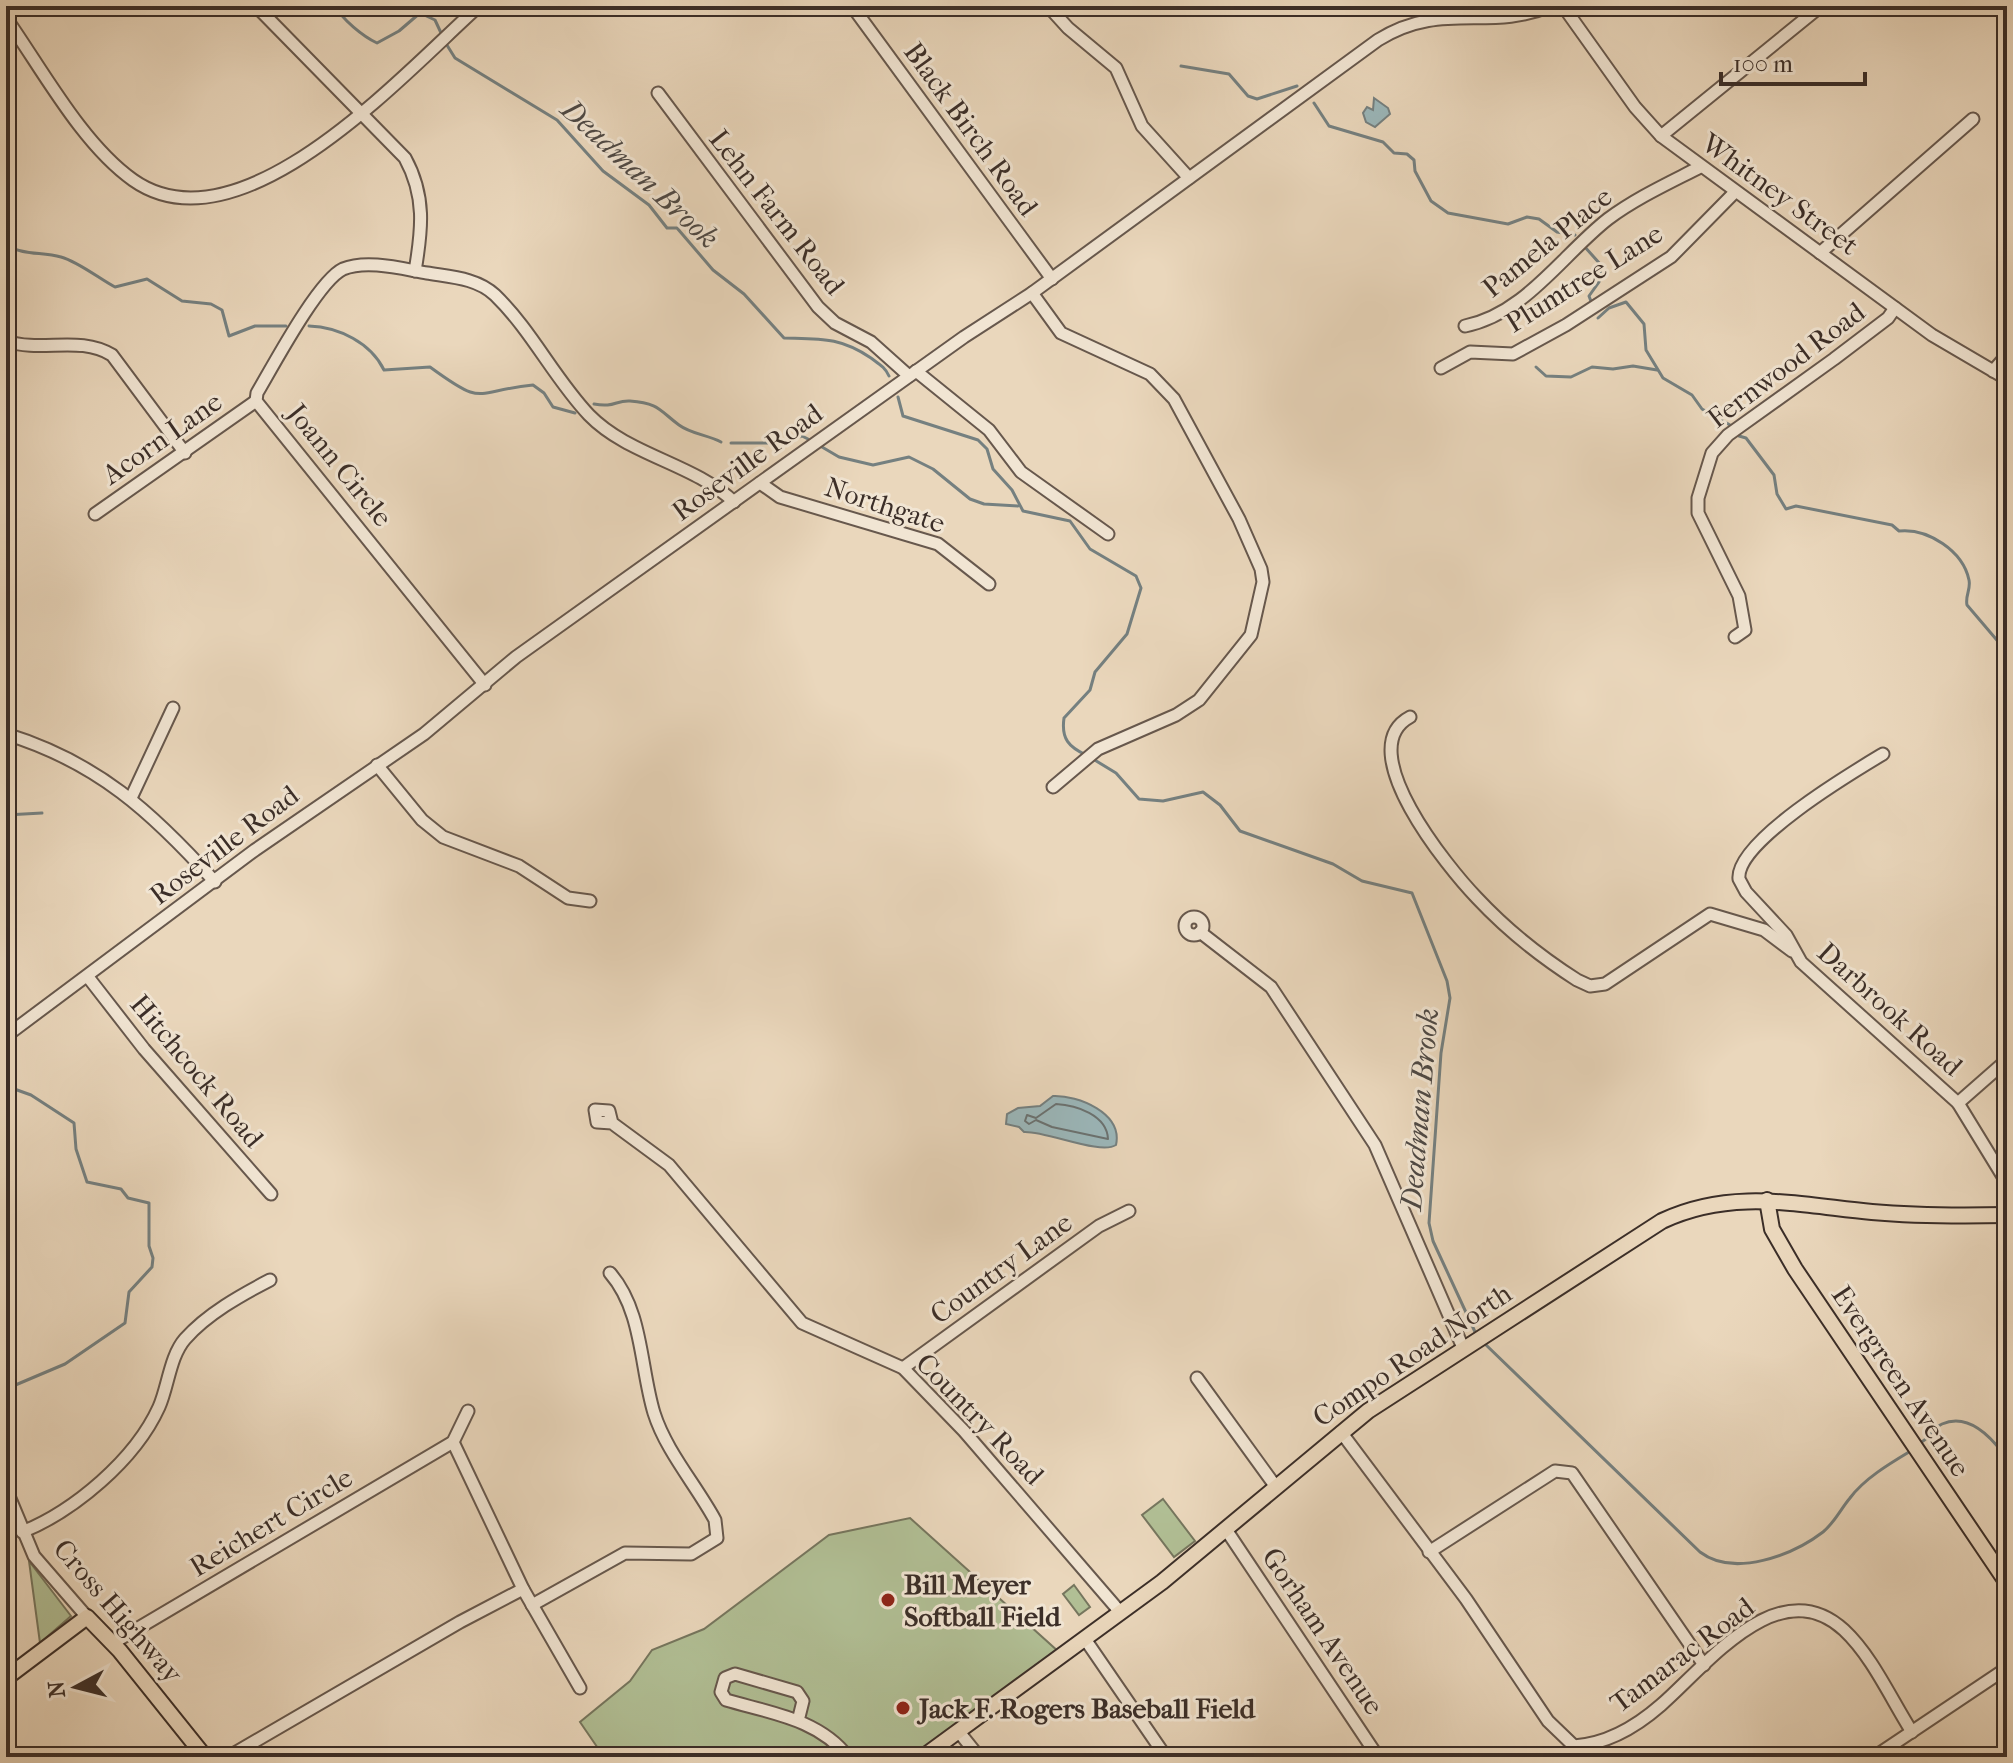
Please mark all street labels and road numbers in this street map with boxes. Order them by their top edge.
street label: Black Birch Road [897,36,1045,223]
street label: Lehn Farm Road [702,123,852,302]
street label: Whitney Street [1694,126,1865,262]
street label: Pamela Place [1476,180,1618,304]
street label: Plumtree Lane [1499,217,1669,339]
street label: Fernwood Road [1701,295,1872,435]
street label: Acorn Lane [95,385,228,492]
street label: Joann Circle [279,396,399,533]
street label: Roseville Road [665,396,829,528]
street label: Northgate [821,470,949,540]
street label: Roseville Road [143,778,306,912]
street label: Darbrook Road [1811,935,1970,1083]
street label: Hitchcock Road [123,988,271,1155]
street label: Country Lane [924,1205,1079,1331]
street label: Compo Road North [1306,1276,1518,1434]
street label: Evergreen Avenue [1825,1279,1977,1483]
street label: Country Road [909,1346,1051,1492]
street label: Reichert Circle [184,1460,358,1584]
street label: Cross Highway [47,1532,190,1690]
street label: Gorham Avenue [1255,1541,1391,1721]
street label: Tamarac Road [1604,1590,1761,1720]

